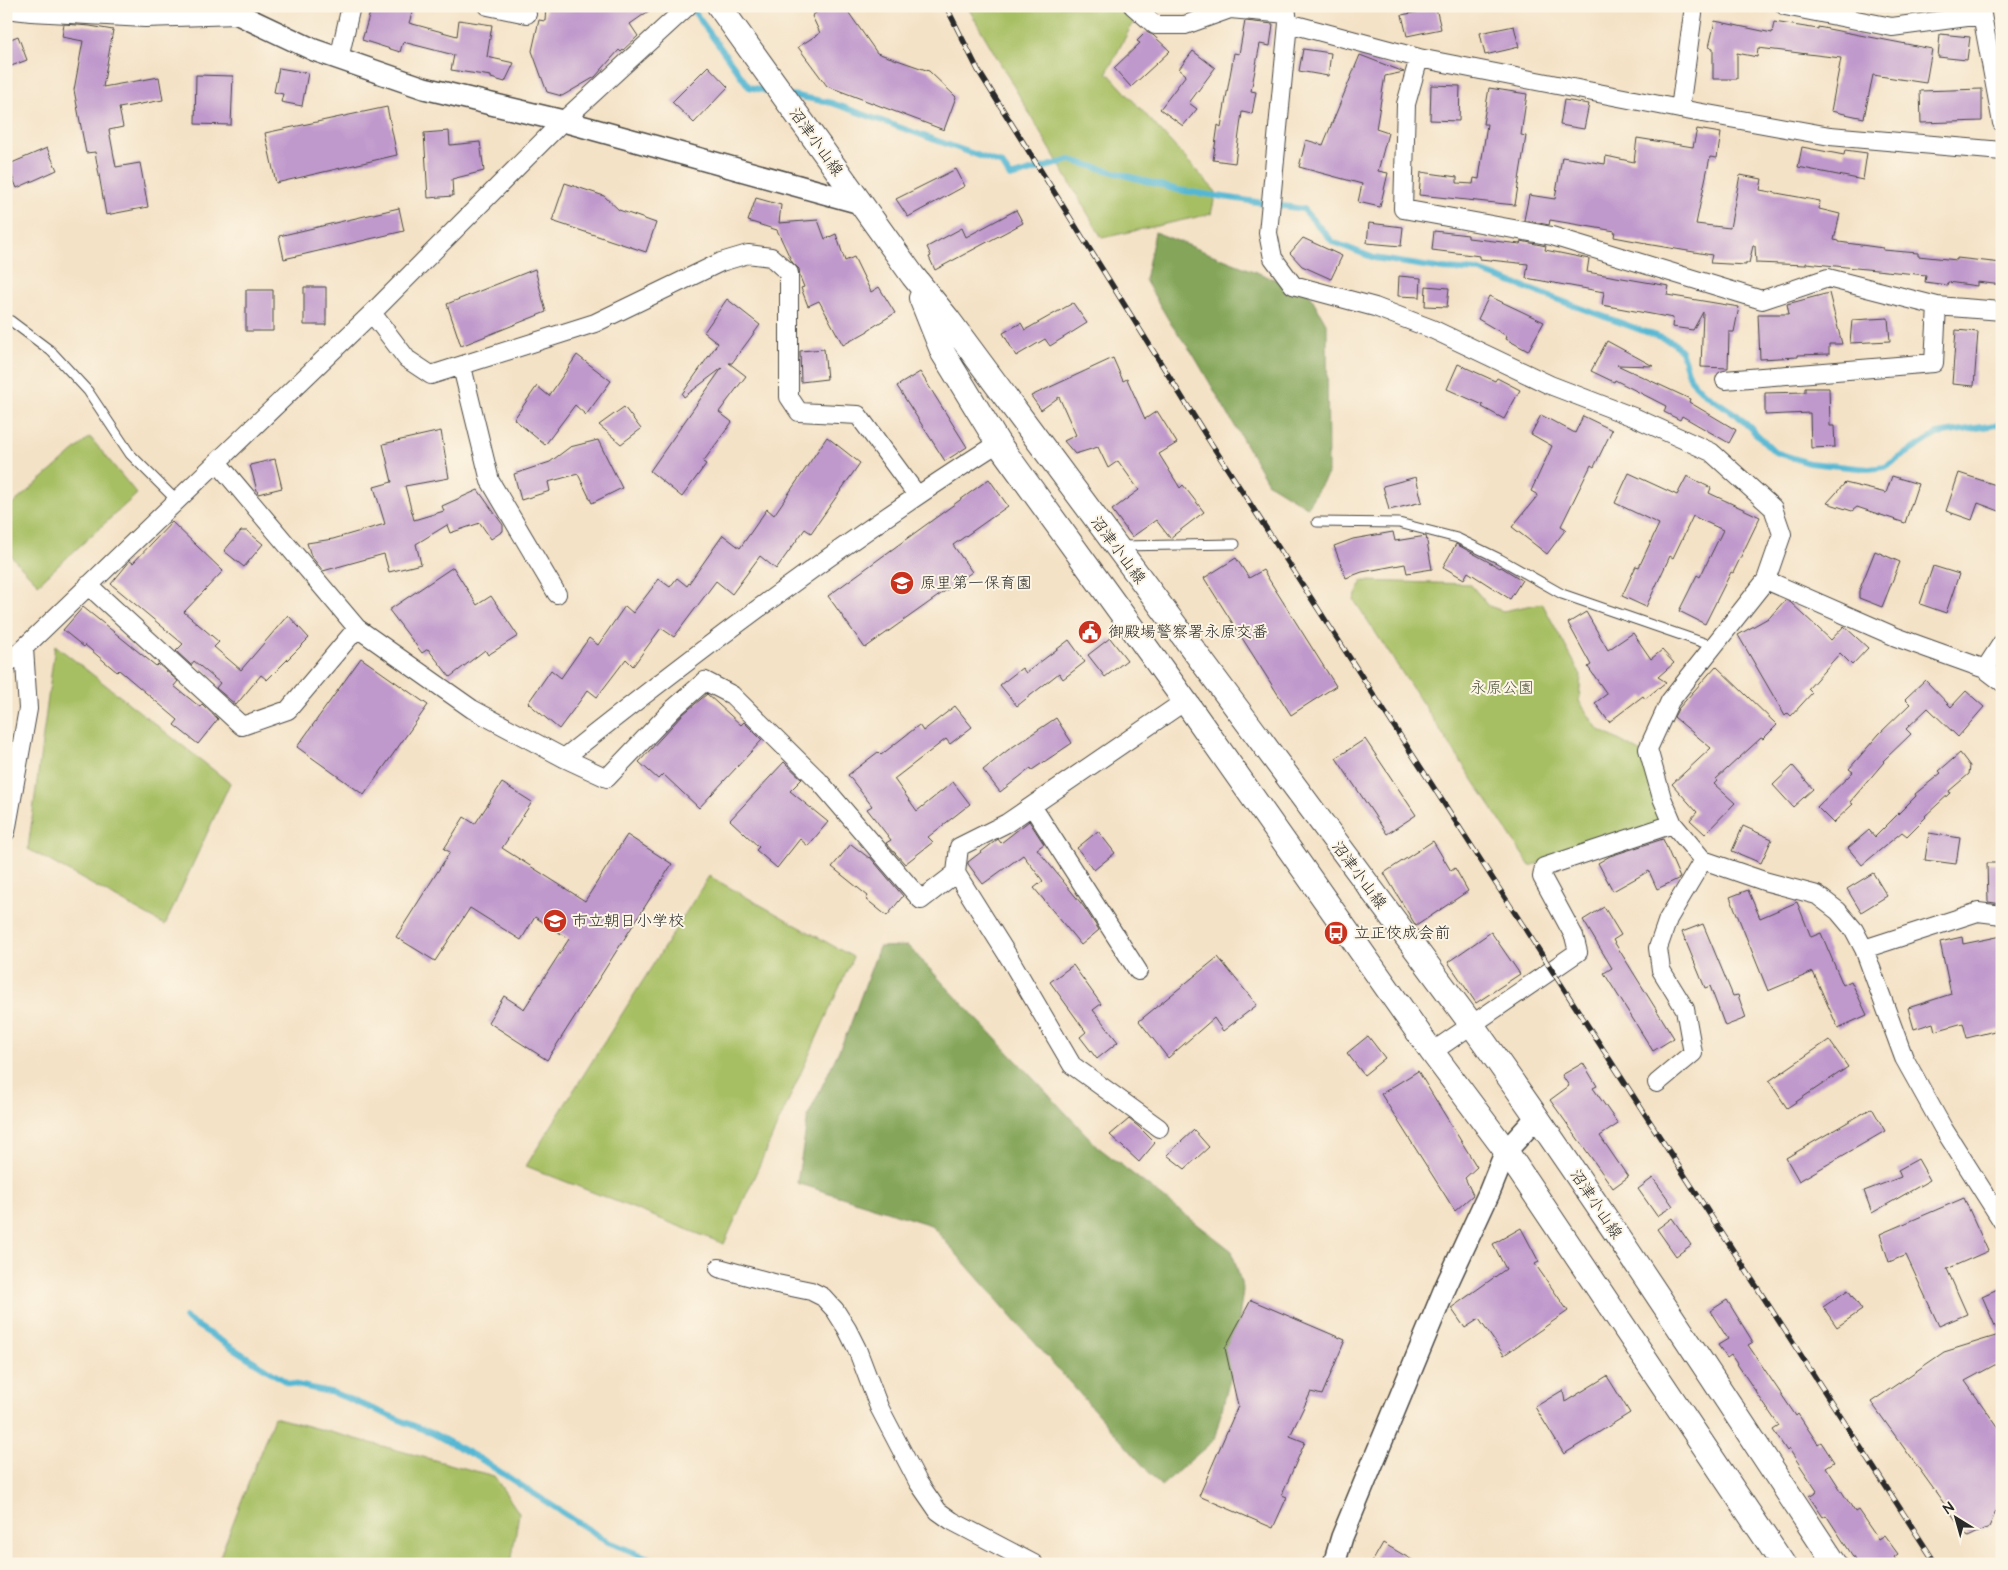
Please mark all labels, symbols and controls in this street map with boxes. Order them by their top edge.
street label: 沼津小山線 [784,103,848,181]
street label: 沼津小山線 [1085,511,1151,589]
school or university icon: 原里第一保育園 [889,570,915,596]
place label: 原里第一保育園 [920,572,1032,594]
public building icon: 御殿場警察署永原交番 [1077,619,1103,645]
place label: 御殿場警察署永原交番 [1108,621,1268,643]
park label: 永原公園 [1470,677,1534,699]
street label: 沼津小山線 [1326,836,1392,914]
school or university icon: 市立朝日小学校 [542,908,568,934]
place label: 市立朝日小学校 [572,910,684,932]
bus stop icon: 立正佼成会前 [1323,920,1349,946]
place label: 立正佼成会前 [1354,922,1450,944]
street label: 沼津小山線 [1565,1165,1627,1243]
north arrow [1930,1492,1980,1542]
text: N [1939,1498,1958,1519]

